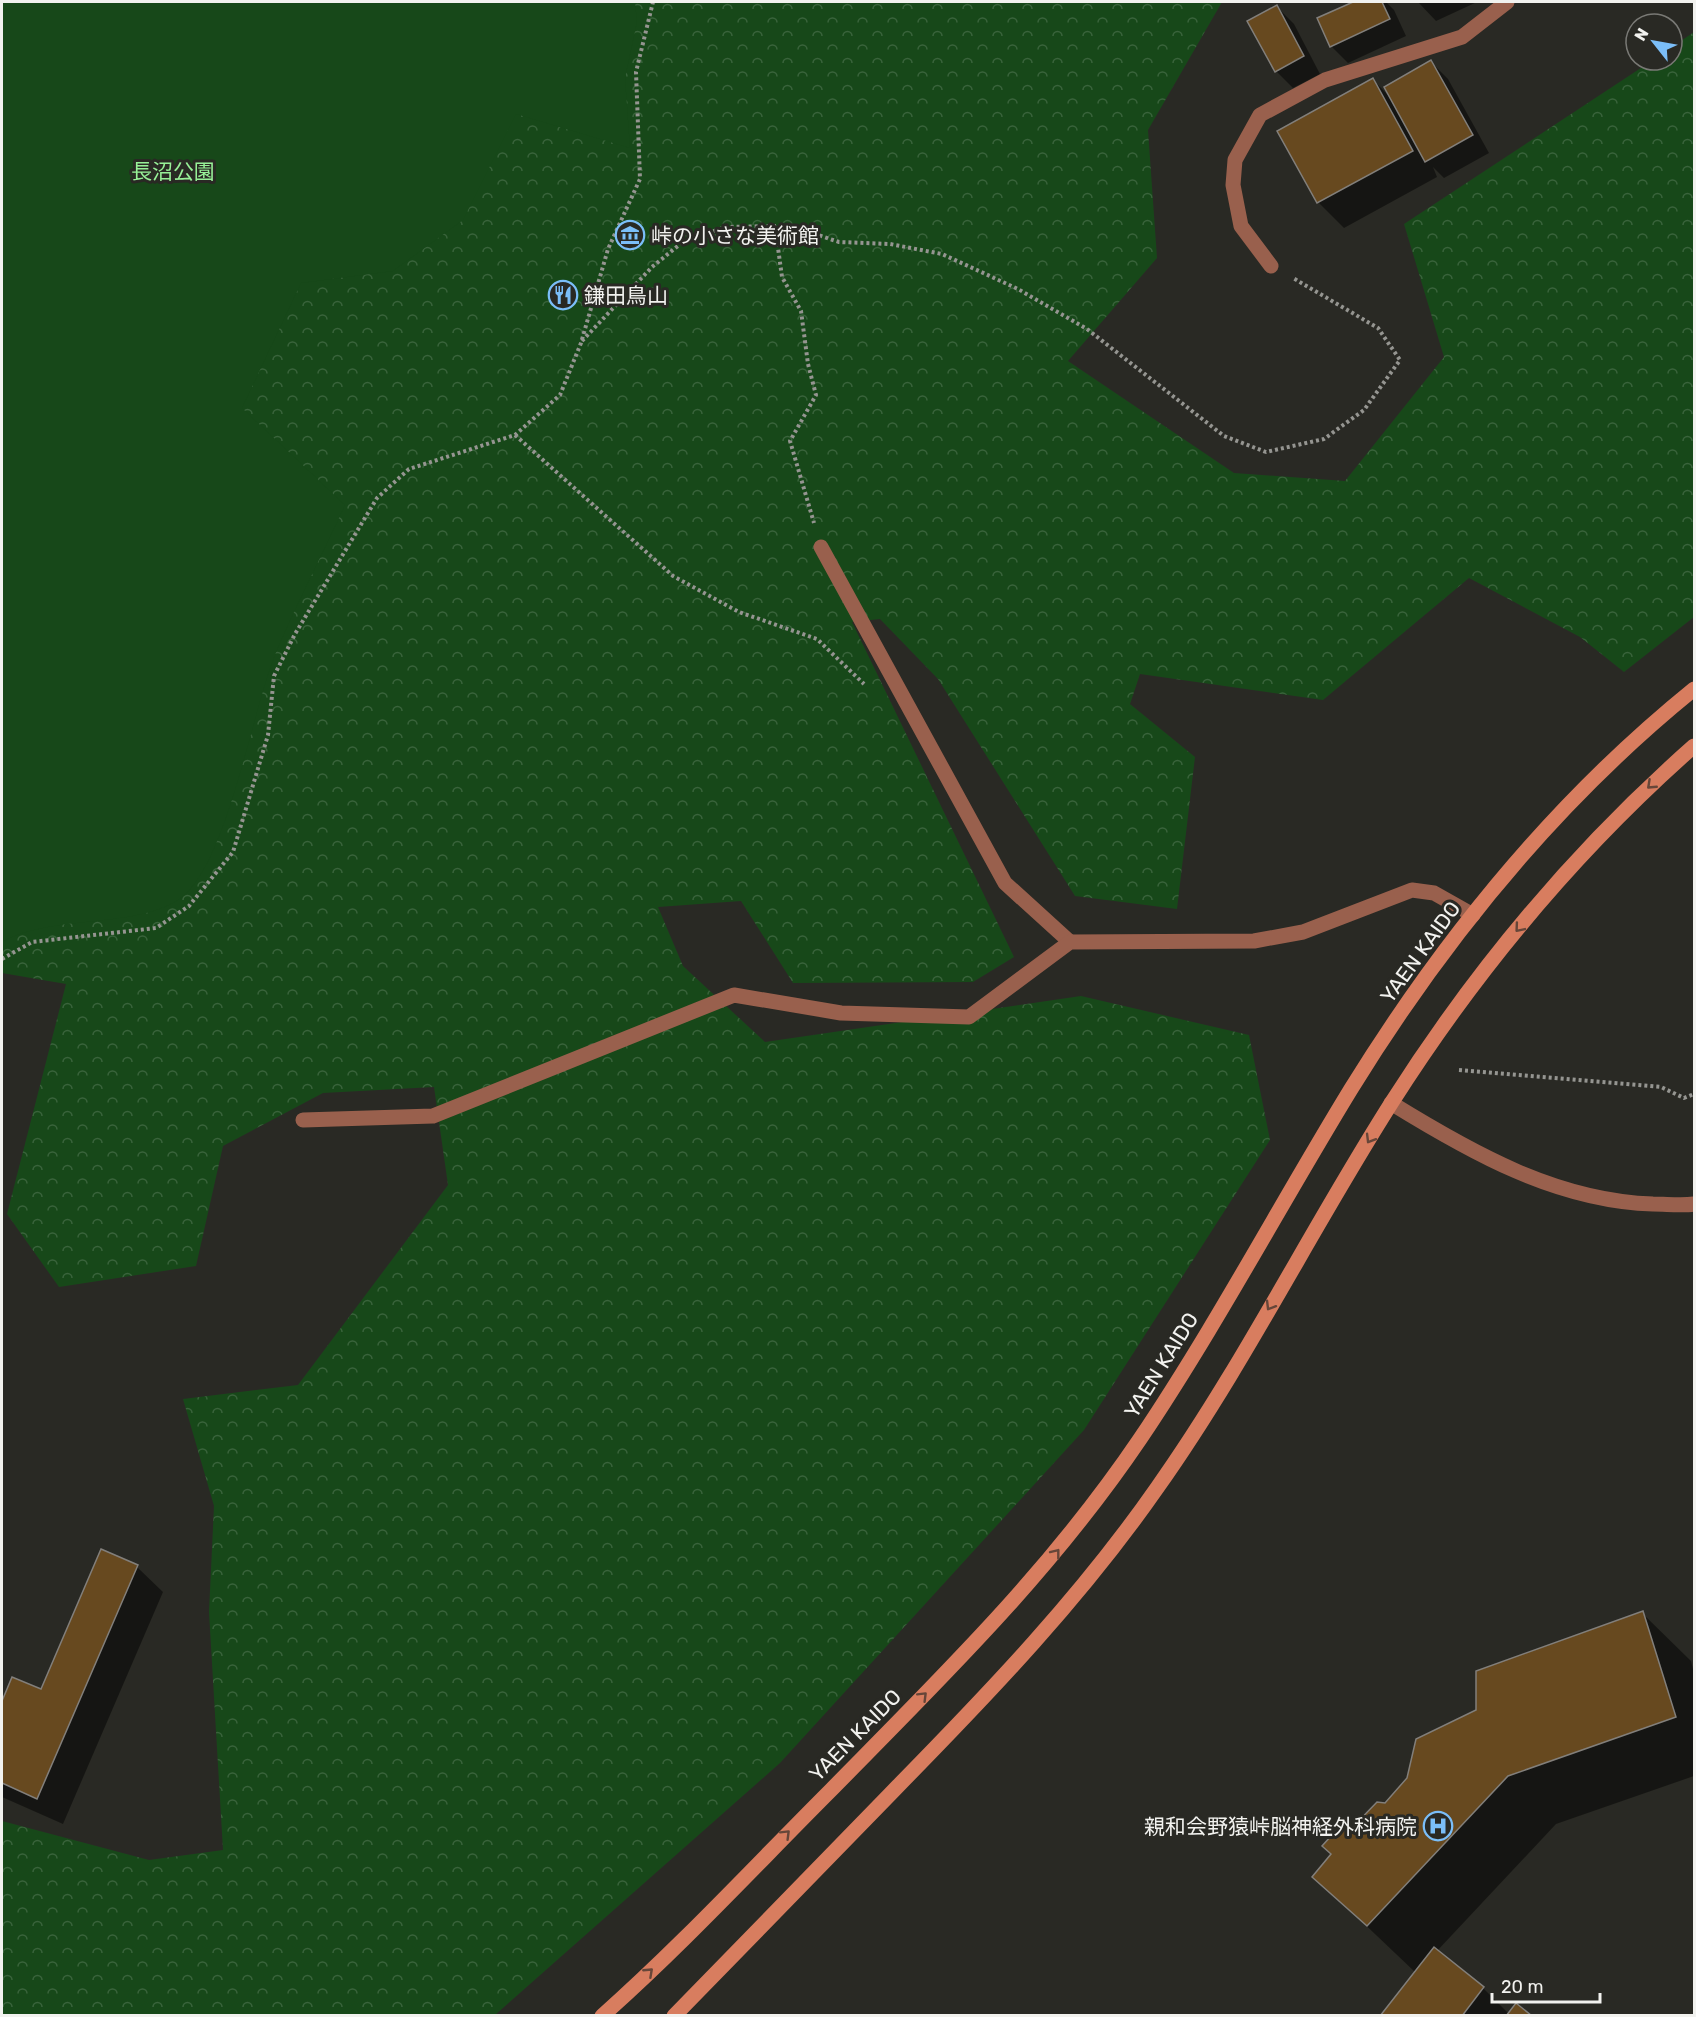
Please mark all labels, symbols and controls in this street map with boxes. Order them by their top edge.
north arrow [1624,12,1684,72]
text: N [1630,25,1653,44]
park label: 長沼公園 [131,159,215,184]
museum icon: 峠の小さな美術館 [614,219,646,251]
place label: 峠の小さな美術館 [651,223,819,248]
restaurant icon: 鎌田鳥山 [547,279,579,311]
place label: 鎌田鳥山 [584,283,668,308]
one-way arrow [1647,778,1658,789]
street label: YAEN KAIDO [1375,896,1465,1008]
one-way arrow [1515,921,1526,932]
one-way arrow [1366,1133,1378,1143]
one-way arrow [1266,1300,1278,1310]
street label: YAEN KAIDO [1119,1308,1203,1422]
one-way arrow [1048,1548,1059,1559]
street label: YAEN KAIDO [804,1684,906,1786]
one-way arrow [916,1692,927,1703]
hospital icon: 親和会野猿峠脳神経外科病院 [1422,1810,1454,1842]
place label: 親和会野猿峠脳神経外科病院 [1144,1814,1417,1839]
one-way arrow [779,1831,790,1842]
scale bar [1492,1966,1600,2004]
one-way arrow [641,1969,652,1980]
text: 20 m [1501,1976,1543,1998]

